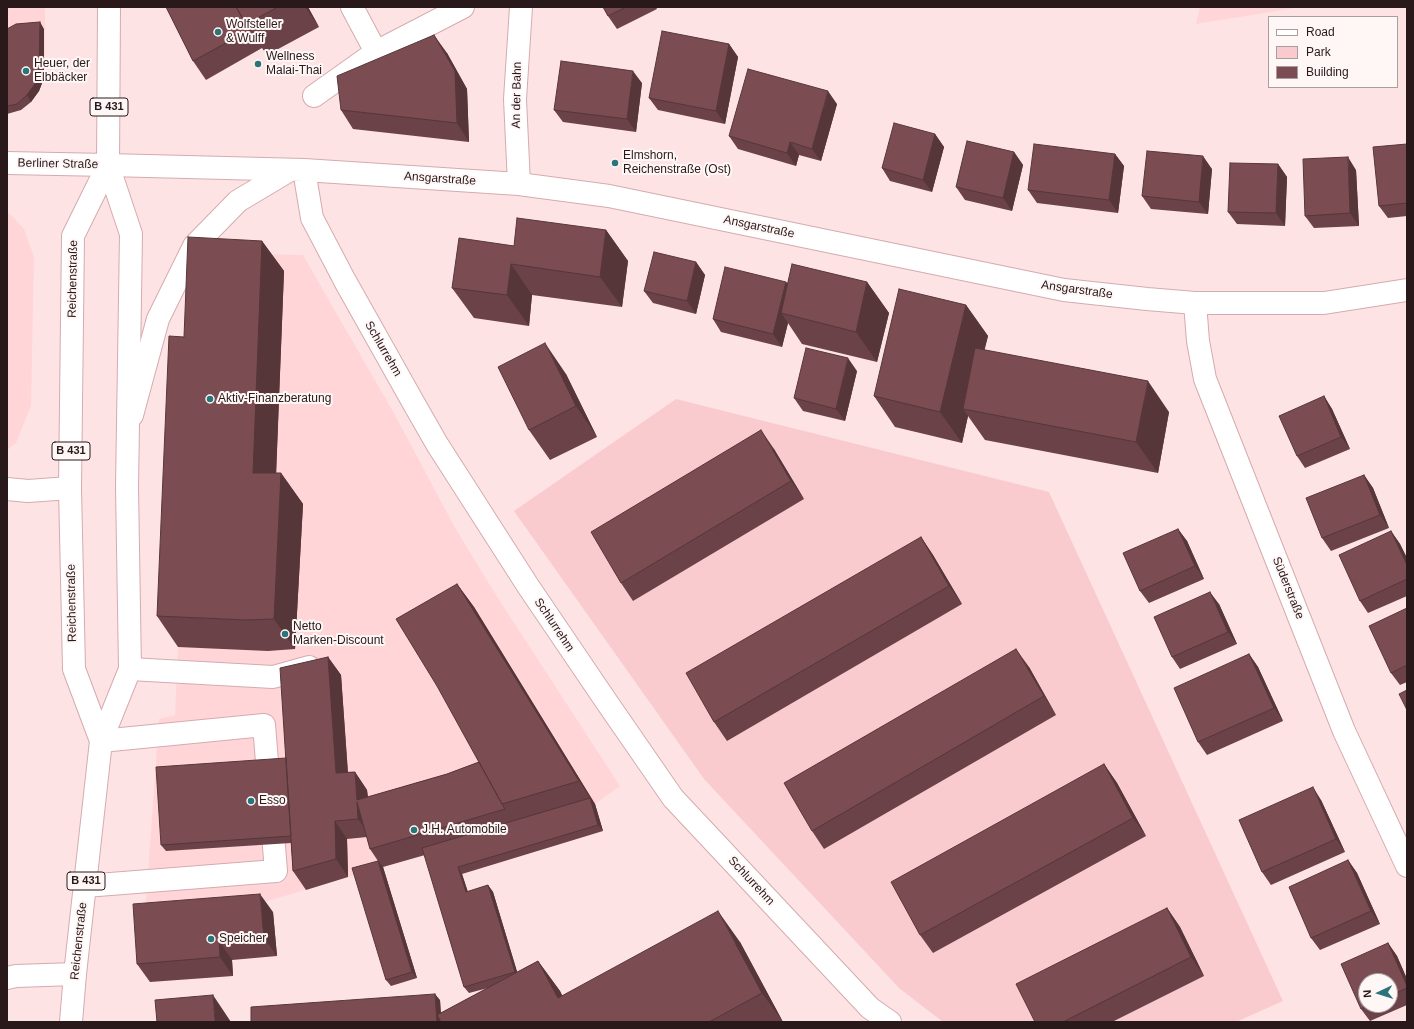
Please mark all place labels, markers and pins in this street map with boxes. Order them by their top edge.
place label: Wolfsteller & Wulff [226,18,282,46]
marker: Wolfsteller & Wulff [213,27,223,37]
place label: Wellness Malai-Thai [266,50,322,78]
place label: Heuer, der Elbbäcker [34,57,90,85]
marker: Wellness Malai-Thai [253,59,263,69]
marker: Heuer, der Elbbäcker [21,66,31,76]
place label: Elmshorn, Reichenstraße (Ost) [623,149,731,177]
marker: Elmshorn, Reichenstraße (Ost) [610,158,620,168]
place label: Aktiv-Finanzberatung [218,392,331,406]
marker: Aktiv-Finanzberatung [205,394,215,404]
place label: Netto Marken-Discount [293,620,384,648]
marker: Netto Marken-Discount [280,629,290,639]
place label: Esso [259,794,286,808]
marker: Esso [246,796,256,806]
place label: J.H. Automobile [422,823,507,837]
marker: J.H. Automobile [409,825,419,835]
place label: Speicher [219,932,266,946]
marker: Speicher [206,934,216,944]

